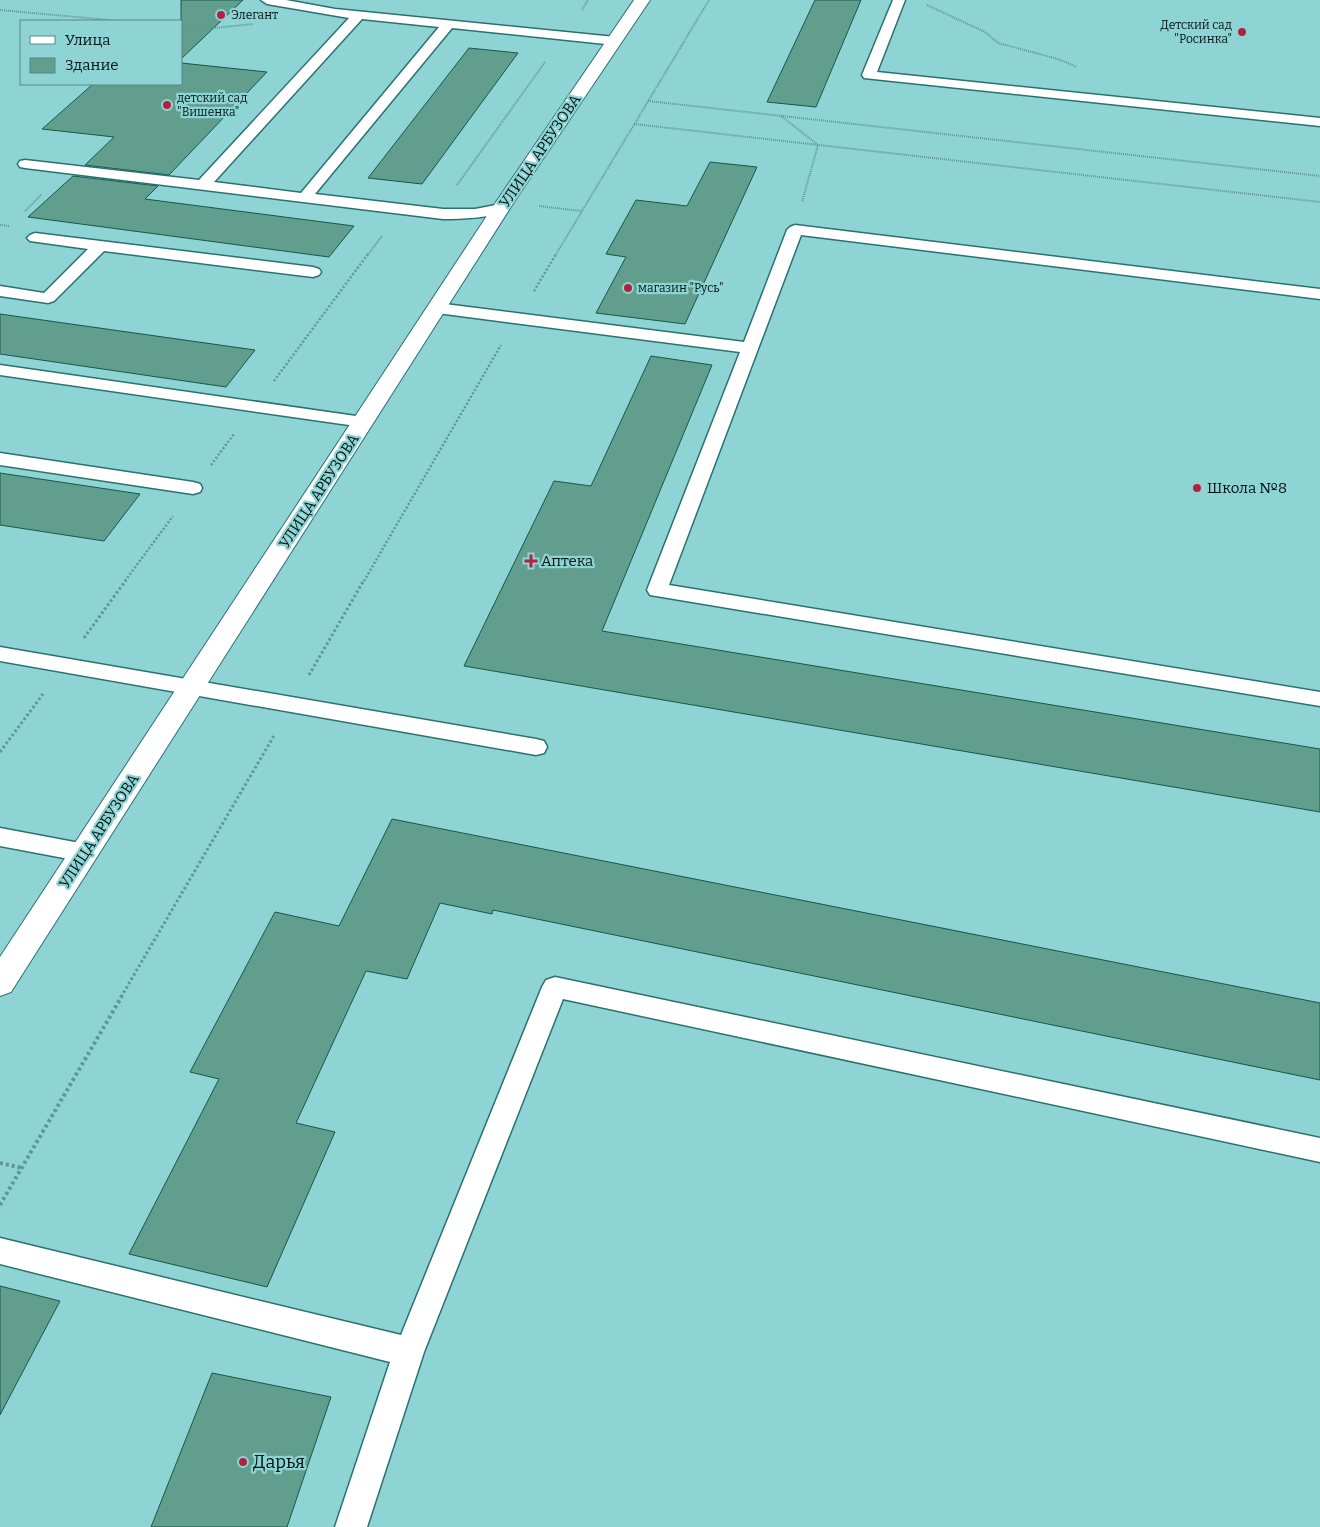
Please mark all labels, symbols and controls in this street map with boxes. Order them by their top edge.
place label: Элегант [231,8,278,22]
marker: Элегант [215,9,227,21]
place label: Детский сад "Росинка" [1161,18,1232,46]
legend [20,20,182,85]
marker: Детский сад "Росинка" [1236,26,1248,38]
text: Улица [65,31,111,49]
text: Здание [65,56,119,74]
place label: детский сад "Вишенка" [177,91,247,119]
street label: УЛИЦА АРБУЗОВА [495,91,585,211]
marker: детский сад "Вишенка" [161,99,173,111]
place label: магазин "Русь" [638,281,724,295]
marker: магазин "Русь" [622,282,634,294]
street label: УЛИЦА АРБУЗОВА [275,430,363,552]
place label: Школа №8 [1207,479,1287,497]
marker: Школа №8 [1191,482,1203,494]
place label: Аптека [541,552,593,570]
marker: Аптека [525,555,537,567]
street label: УЛИЦА АРБУЗОВА [55,770,143,892]
place label: Дарья [253,1451,305,1473]
marker: Дарья [237,1456,249,1468]

